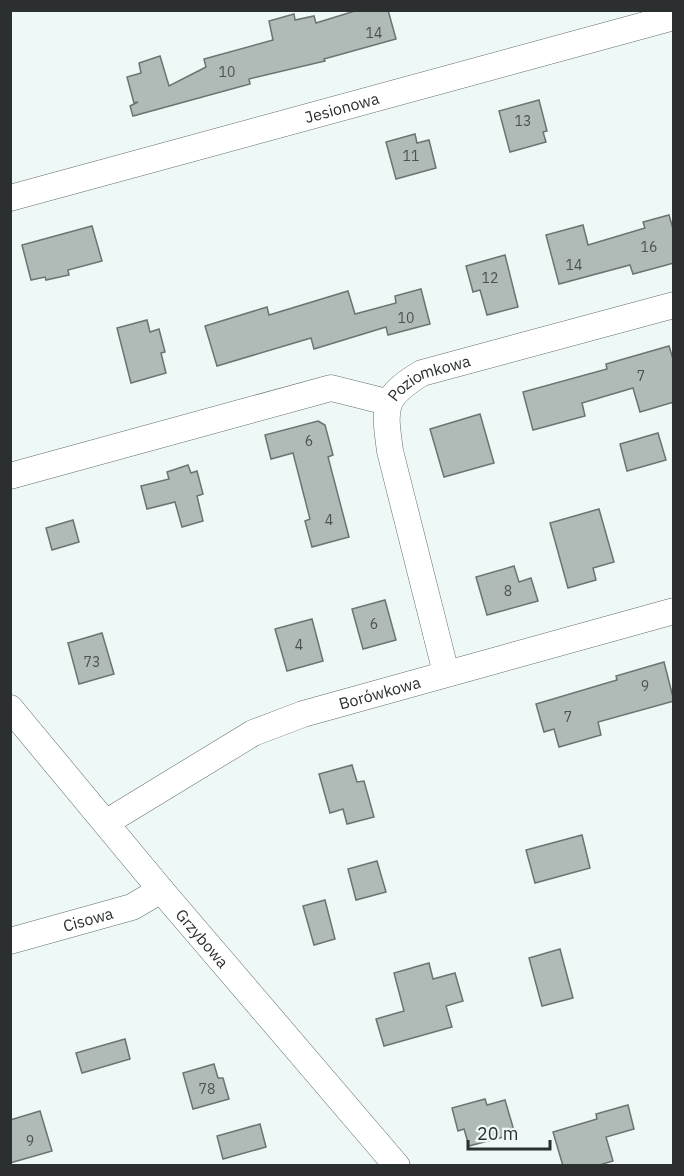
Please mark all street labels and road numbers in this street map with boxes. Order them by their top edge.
street label: Jesionowa [302,88,382,127]
street label: Poziomkowa [383,350,473,405]
street label: Borówkowa [336,672,423,714]
street label: Cisowa [61,903,116,936]
street label: Grzybowa [172,905,233,972]

